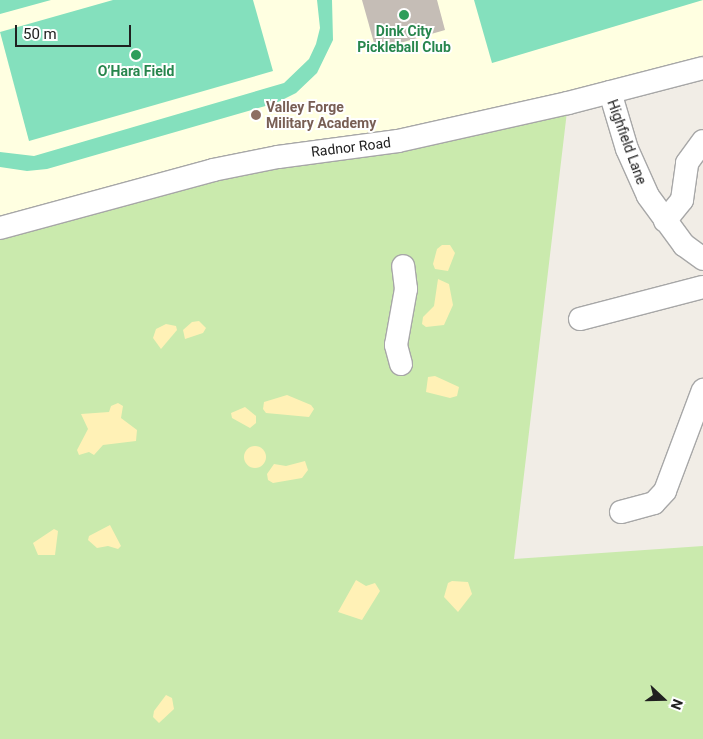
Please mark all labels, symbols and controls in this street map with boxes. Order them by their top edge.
marker: Dink City Pickleball Club [398,9,410,21]
scale bar [18,15,134,47]
place label: Dink City Pickleball Club [357,23,451,56]
text: 50 m [23,25,57,43]
marker: O’Hara Field [130,49,142,61]
place label: O’Hara Field [98,63,174,79]
street label: Highfield Lane [604,97,650,187]
place label: Valley Forge Military Academy [266,99,376,132]
marker: Valley Forge Military Academy [250,109,262,121]
street label: Radnor Road [310,134,392,160]
north arrow [638,674,688,724]
text: N [668,697,686,712]

